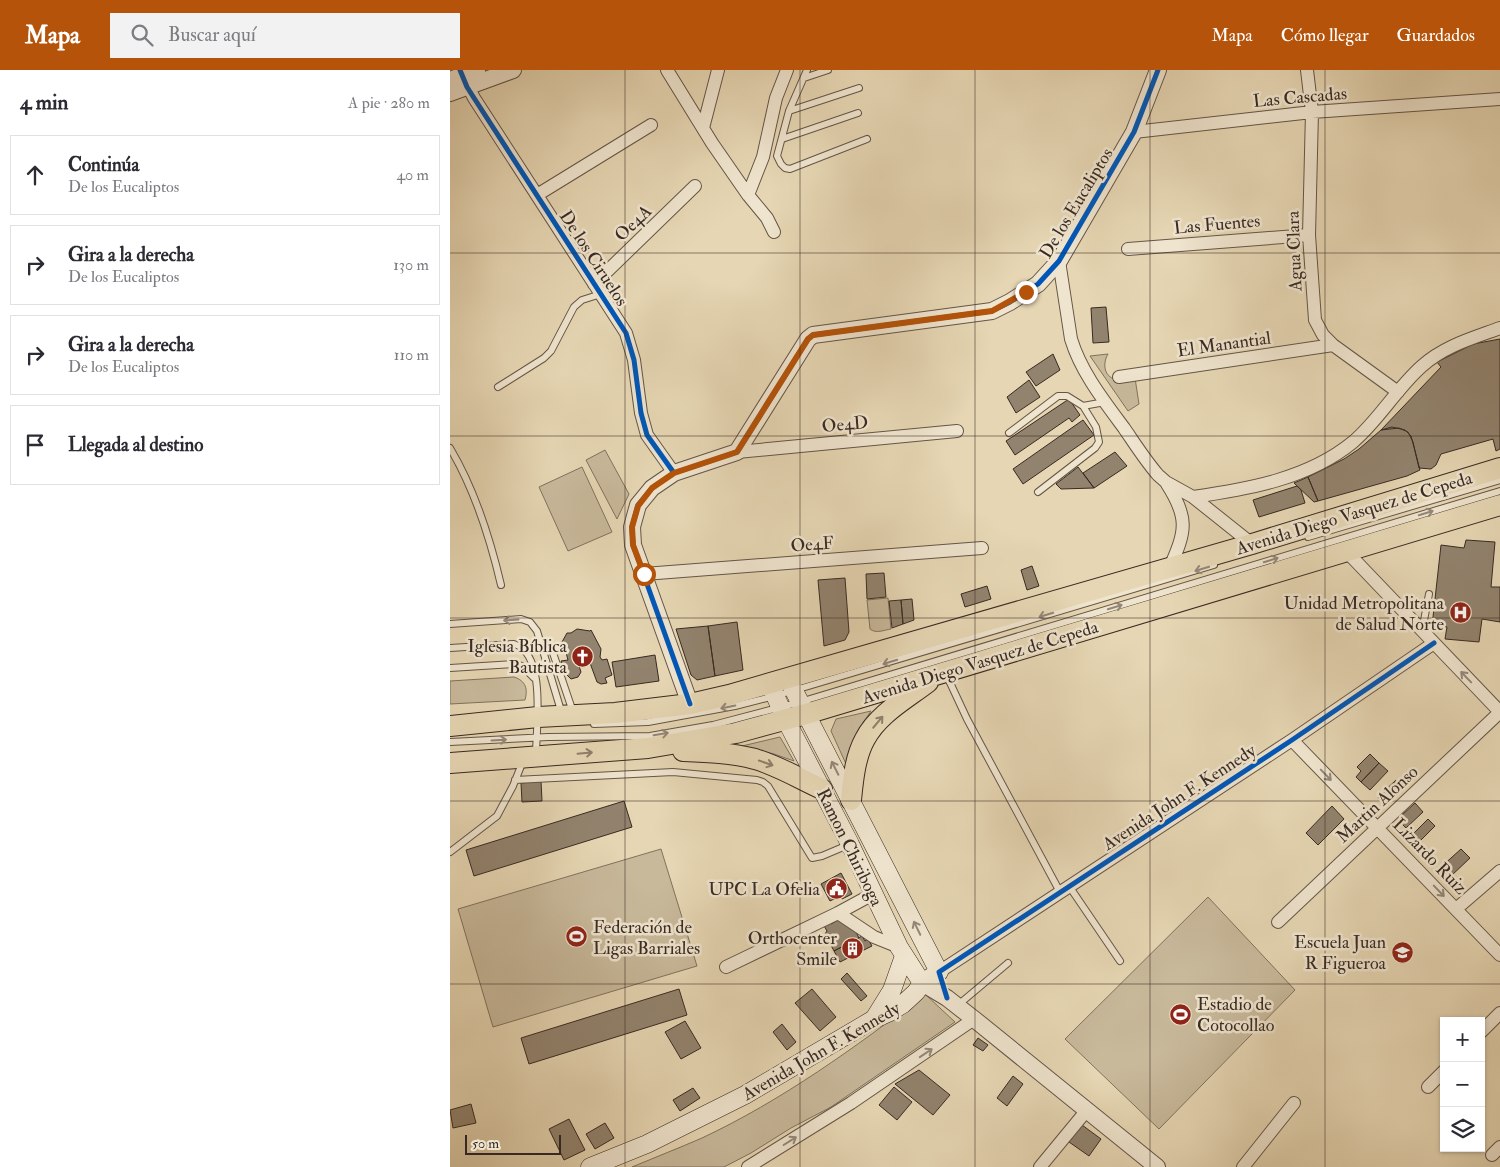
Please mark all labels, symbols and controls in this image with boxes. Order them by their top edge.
search box [110,13,460,58]
text: Mapa [25,20,80,51]
icon: search [128,21,156,49]
text: Buscar aquí [168,23,256,47]
text: Mapa [1212,24,1253,47]
text: Cómo llegar [1281,24,1369,47]
text: Guardados [1397,24,1475,47]
street label: Las Cascadas [1252,82,1348,113]
text: 4 min [20,89,68,116]
text: A pie · 280 m [348,93,430,113]
street label: De los Eucaliptos [1034,144,1119,263]
text: Continúa [68,153,139,177]
icon: ahead [21,161,49,189]
text: 40 m [396,165,429,185]
text: De los Eucaliptos [68,177,179,197]
street label: Oe4A [610,200,657,247]
street label: De los Ciruelos [554,206,633,311]
street label: Las Fuentes [1173,209,1261,240]
street label: Agua Clara [1282,210,1307,292]
text: Gira a la derecha [68,243,194,267]
icon: right [21,251,49,279]
text: 130 m [393,255,429,275]
text: De los Eucaliptos [68,267,179,287]
route end [1015,281,1038,304]
street label: El Manantial [1176,326,1273,362]
text: Gira a la derecha [68,333,194,357]
icon: right [21,341,49,369]
text: 110 m [394,345,429,365]
text: De los Eucaliptos [68,357,179,377]
street label: Oe4D [821,411,869,438]
icon: arrive [21,431,49,459]
text: Llegada al destino [68,433,203,457]
street label: Avenida Diego Vasquez de Cepeda [1232,466,1476,561]
one-way arrow [1418,508,1434,518]
street label: Oe4F [790,532,834,557]
one-way arrow [1262,555,1278,565]
route start [633,563,656,586]
one-way arrow [1194,564,1210,574]
place label: Unidad Metropolitana de Salud Norte [1284,592,1445,636]
hospital icon: Unidad Metropolitana de Salud Norte [1448,601,1472,625]
one-way arrow [1107,602,1123,612]
one-way arrow [1038,611,1054,621]
one-way arrow [504,615,520,624]
street label: Avenida Diego Vasquez de Cepeda [858,615,1102,710]
place label: Iglesia Bíblica Bautista [468,635,568,679]
church icon: Iglesia Bíblica Bautista [571,644,595,668]
one-way arrow [883,657,899,667]
one-way arrow [1460,671,1472,683]
one-way arrow [720,703,736,713]
one-way arrow [872,716,884,729]
one-way arrow [653,729,669,739]
one-way arrow [490,735,506,744]
street label: Avenida John F. Kennedy [1097,739,1261,856]
one-way arrow [577,748,593,758]
one-way arrow [757,759,773,768]
street label: Martin Alonso [1332,760,1423,848]
one-way arrow [830,761,840,776]
one-way arrow [1320,768,1332,781]
street label: Ramon Chiriboga [811,784,888,911]
street label: Lizardo Ruiz [1388,813,1472,900]
public building icon: UPC La Ofelia [824,877,848,901]
place label: UPC La Ofelia [708,878,821,901]
one-way arrow [1433,885,1445,898]
place label: Federación de Ligas Barriales [593,916,700,960]
one-way arrow [912,921,922,936]
sports icon: Federación de Ligas Barriales [565,925,589,949]
place label: Orthocenter Smile [748,927,837,971]
place label: Escuela Juan R Figueroa [1294,931,1387,975]
building icon: Orthocenter Smile [841,936,865,960]
school or university icon: Escuela Juan R Figueroa [1390,940,1414,964]
place label: Estadio de Cotocollao [1197,993,1275,1037]
street label: Avenida John F. Kennedy [737,996,905,1107]
sports icon: Estadio de Cotocollao [1169,1002,1193,1026]
map controls [1440,1017,1485,1152]
button: + [1440,1017,1485,1062]
one-way arrow [918,1047,932,1057]
button: − [1440,1062,1485,1107]
button: layers [1440,1107,1485,1152]
scale bar [465,1132,561,1155]
text: 50 m [472,1135,499,1152]
one-way arrow [782,1136,796,1146]

